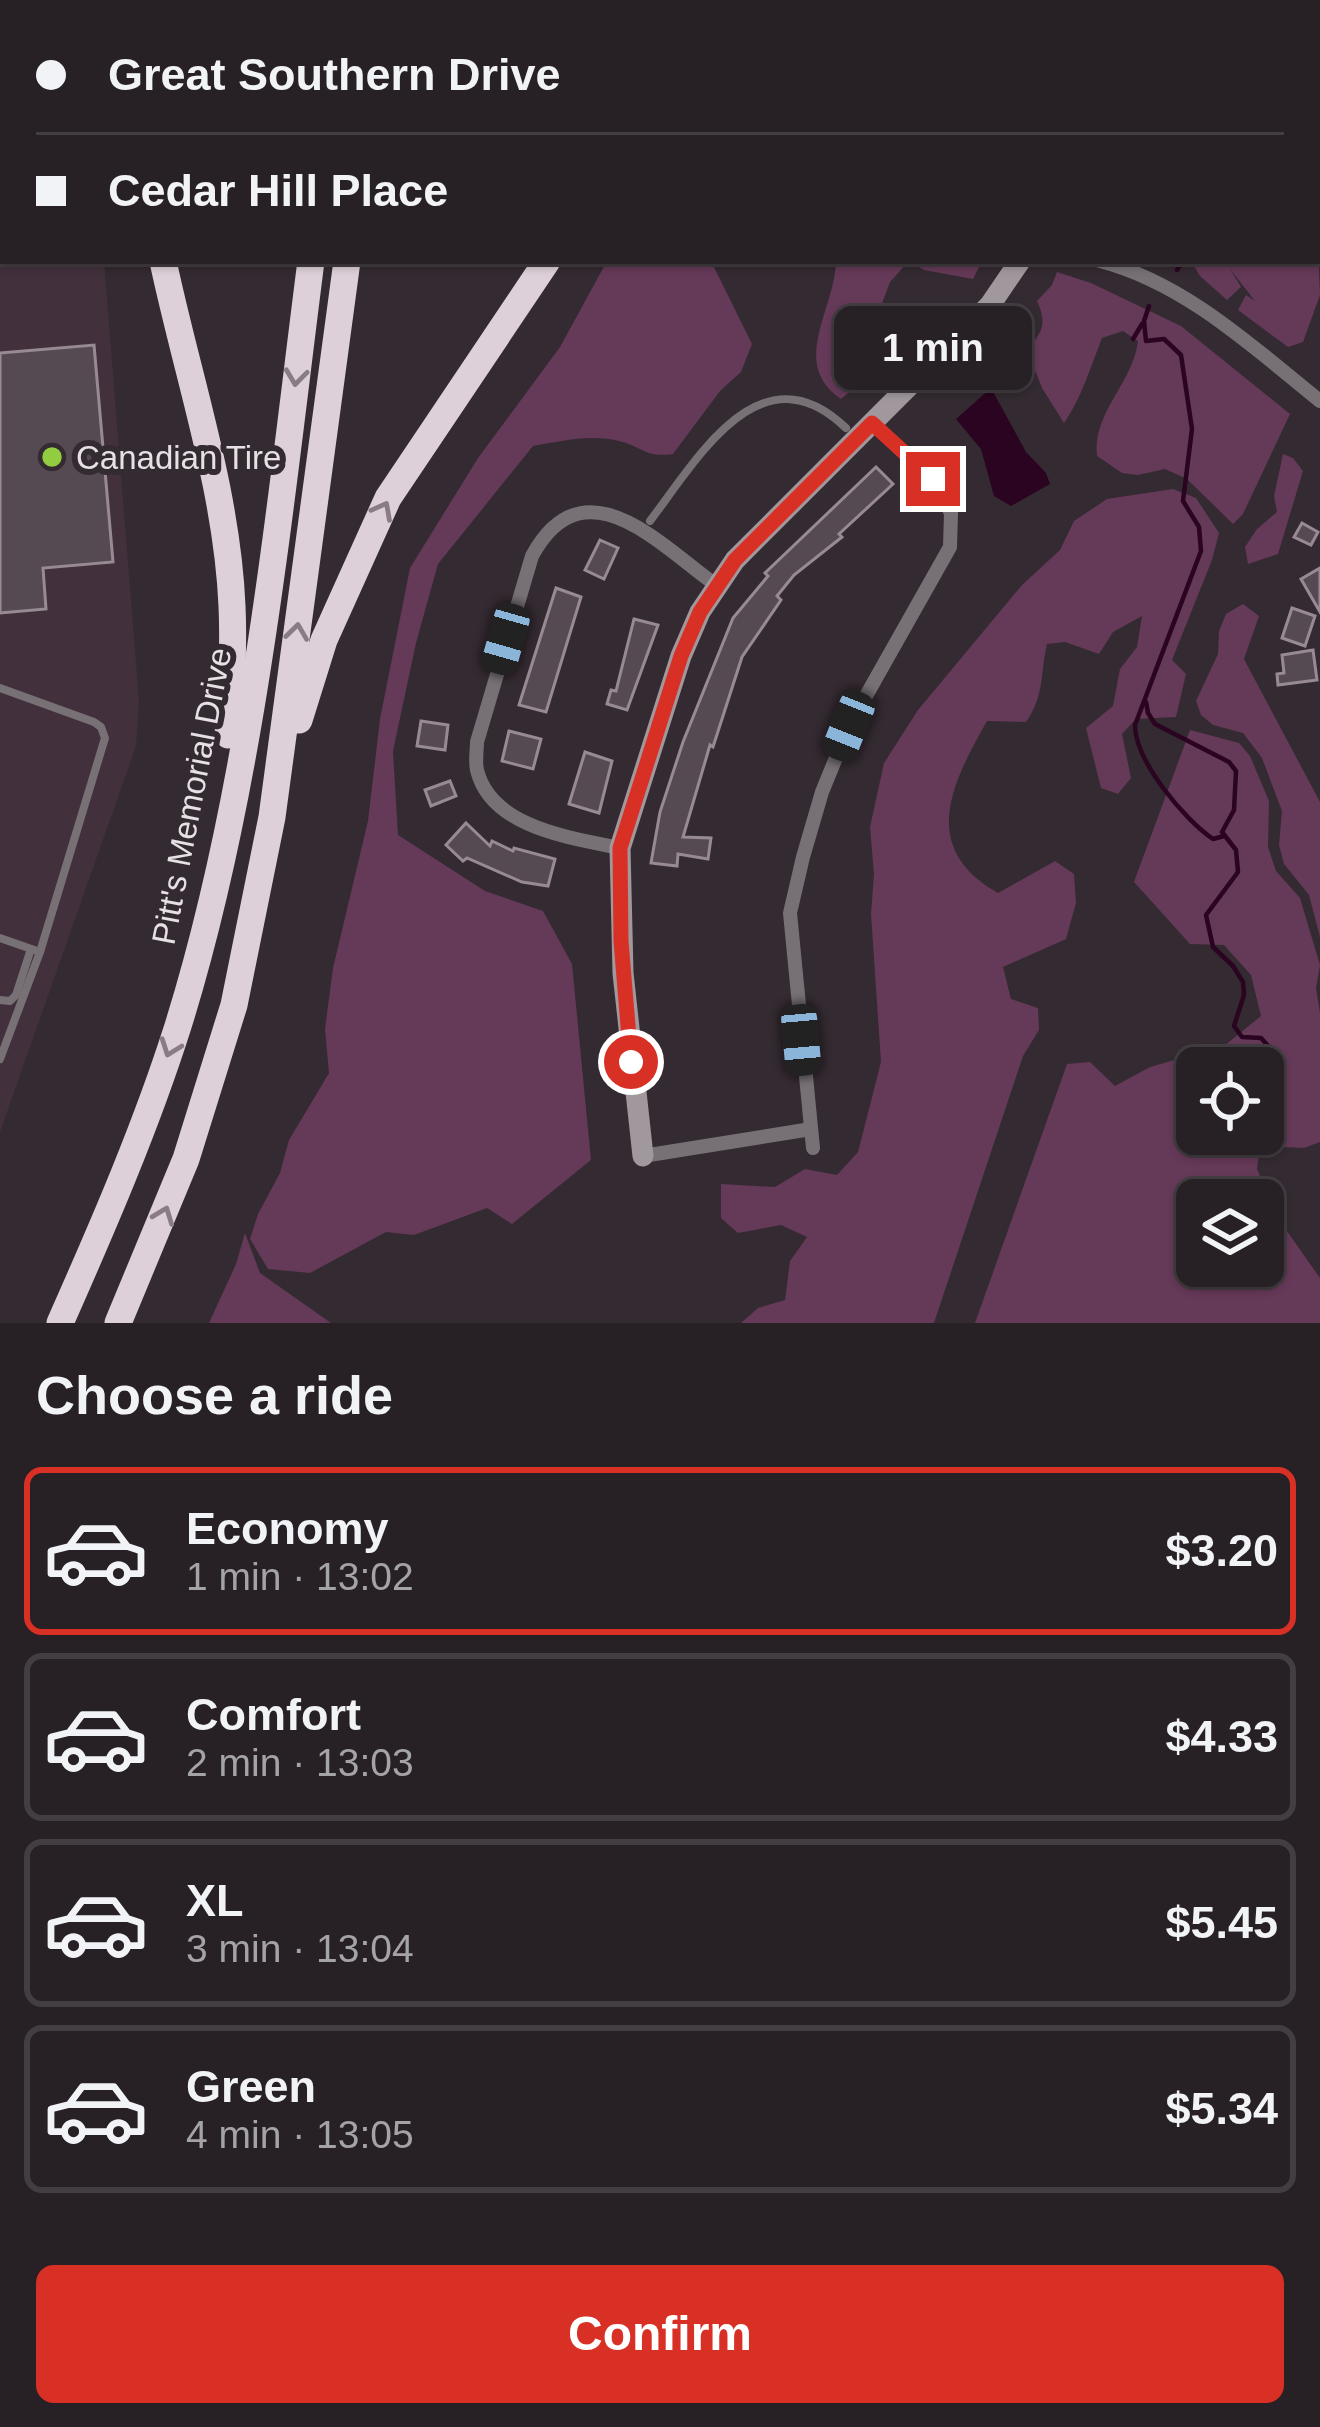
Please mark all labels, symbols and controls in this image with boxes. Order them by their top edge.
text: Great Southern Drive [108,49,561,100]
text: Cedar Hill Place [108,165,448,216]
callout: 1 min [834,305,1032,389]
text: 1 min [882,326,984,369]
one-way arrow [284,367,310,387]
place label: Canadian Tire [76,439,281,476]
marker: Canadian Tire [39,444,65,470]
route end [906,452,960,506]
one-way arrow [368,500,391,522]
car [479,599,533,679]
one-way arrow [283,622,309,642]
street label: Pitt's Memorial Drive [145,645,238,948]
car [819,686,879,766]
car [780,1003,822,1077]
route start [604,1035,658,1089]
one-way arrow [160,1037,184,1058]
map controls [1176,1047,1284,1287]
button: locate [1176,1047,1284,1155]
button: layers [1176,1179,1284,1287]
one-way arrow [149,1206,174,1227]
text: Choose a ride [36,1365,393,1425]
icon: car [42,1497,150,1605]
text: Economy [186,1503,389,1554]
text: $3.20 [1165,1525,1278,1576]
text: 1 min · 13:02 [186,1555,414,1598]
icon: car [42,1683,150,1791]
text: Comfort [186,1689,361,1740]
text: $4.33 [1165,1711,1278,1762]
text: 2 min · 13:03 [186,1741,414,1784]
icon: car [42,1869,150,1977]
text: XL [186,1875,244,1926]
text: $5.45 [1165,1897,1278,1948]
text: 3 min · 13:04 [186,1927,414,1970]
icon: car [42,2055,150,2163]
text: Green [186,2061,316,2112]
text: $5.34 [1165,2083,1278,2134]
text: 4 min · 13:05 [186,2113,414,2156]
button: Confirm [36,2265,1284,2403]

